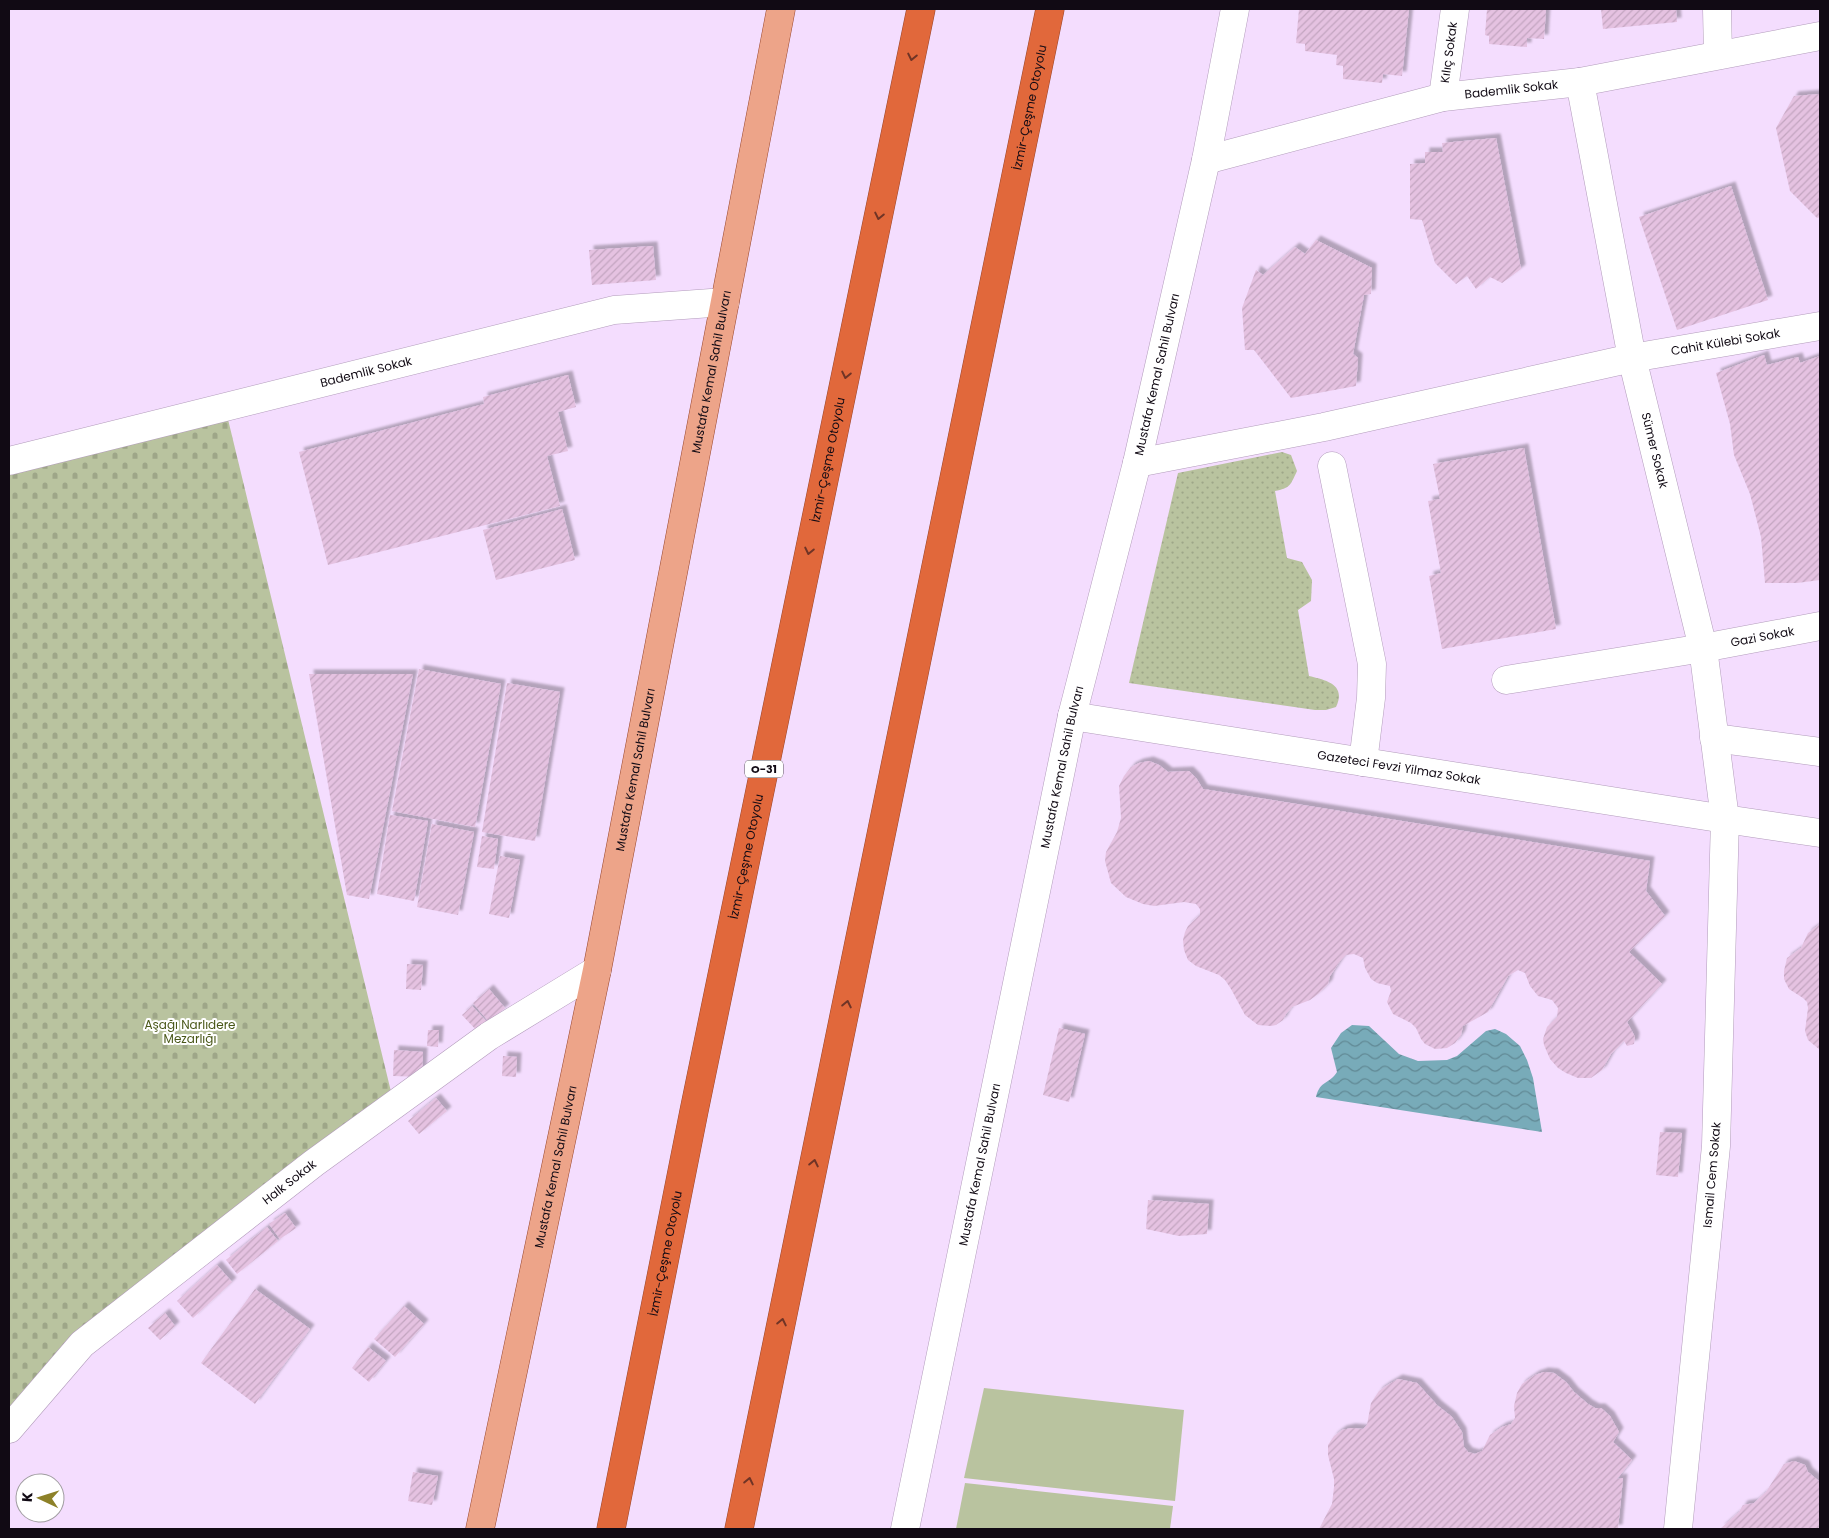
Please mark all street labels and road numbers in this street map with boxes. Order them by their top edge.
street label: Kılıç Sokak [1436,20,1461,84]
street label: İzmir-Çeşme Otoyolu [1008,43,1050,172]
street label: Bademlik Sokak [1464,75,1560,103]
street label: Mustafa Kemal Sahil Bulvarı [687,289,735,455]
street label: Mustafa Kemal Sahil Bulvarı [1130,292,1183,457]
street label: Cahit Külebi Sokak [1670,324,1782,359]
street label: Bademlik Sokak [318,352,414,391]
street label: İzmir-Çeşme Otoyolu [806,396,849,524]
street label: Sümer Sokak [1638,411,1673,491]
street label: Gazi Sokak [1729,622,1796,651]
street label: Mustafa Kemal Sahil Bulvarı [1036,684,1087,850]
street label: Mustafa Kemal Sahil Bulvarı [611,687,659,853]
street label: Gazeteci Fevzi Yilmaz Sokak [1316,746,1483,788]
road number: O-31 [745,761,783,778]
street label: İzmir-Çeşme Otoyolu [725,792,767,921]
street label: Mustafa Kemal Sahil Bulvarı [954,1082,1004,1247]
street label: Mustafa Kemal Sahil Bulvarı [530,1084,581,1250]
street label: Ismail Cem Sokak [1698,1120,1725,1229]
street label: Halk Sokak [259,1155,320,1208]
street label: İzmir-Çeşme Otoyolu [644,1189,686,1317]

